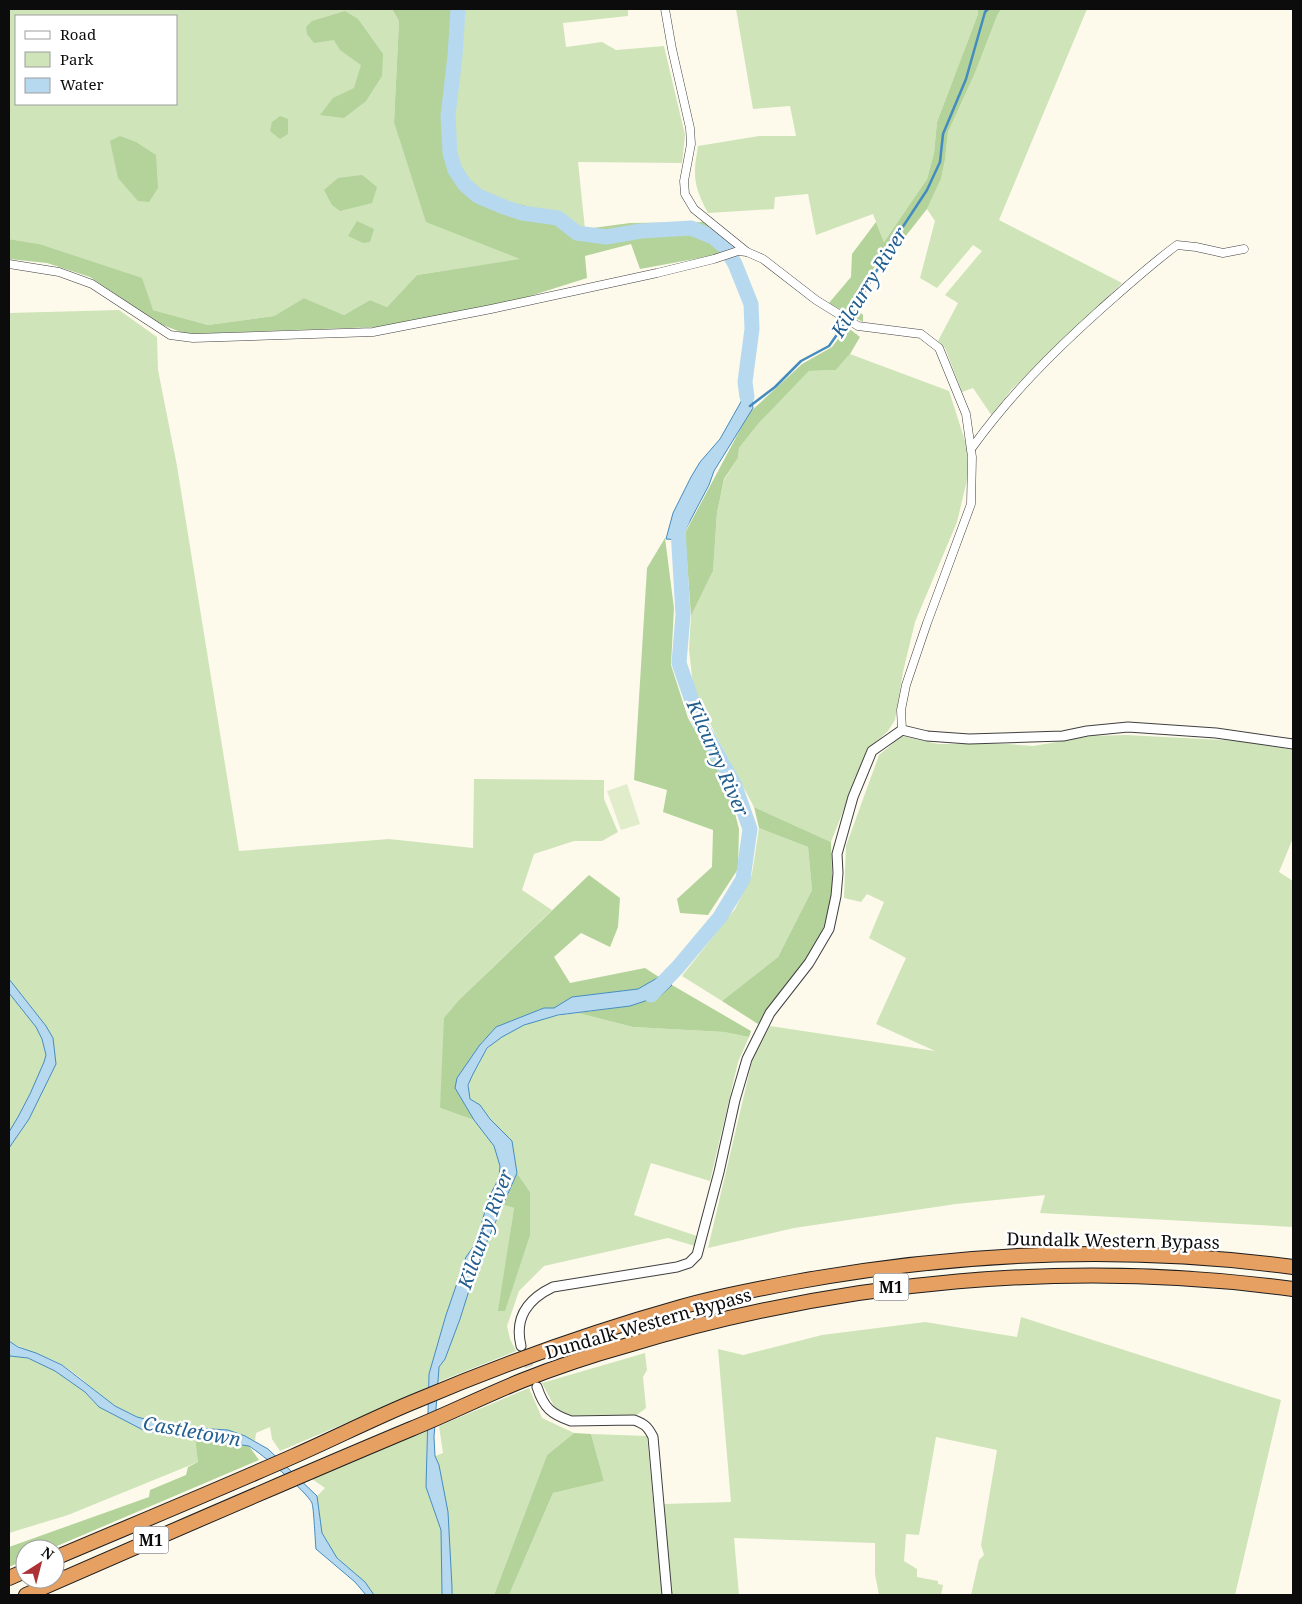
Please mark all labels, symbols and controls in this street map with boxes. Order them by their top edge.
legend [15,15,178,105]
text: Road [60,24,96,44]
text: Park [60,49,94,69]
text: Water [60,74,103,94]
water label: Kilcurry River [824,222,913,343]
water label: Kilcurry River [680,695,755,821]
water label: Kilcurry River [451,1166,519,1293]
street label: Dundalk Western Bypass [1006,1226,1220,1254]
road number: M1 [874,1274,908,1300]
street label: Dundalk Western Bypass [542,1282,754,1364]
water label: Castletown [141,1410,243,1452]
road number: M1 [134,1526,168,1554]
north arrow [15,1539,65,1589]
text: N [38,1542,58,1564]

